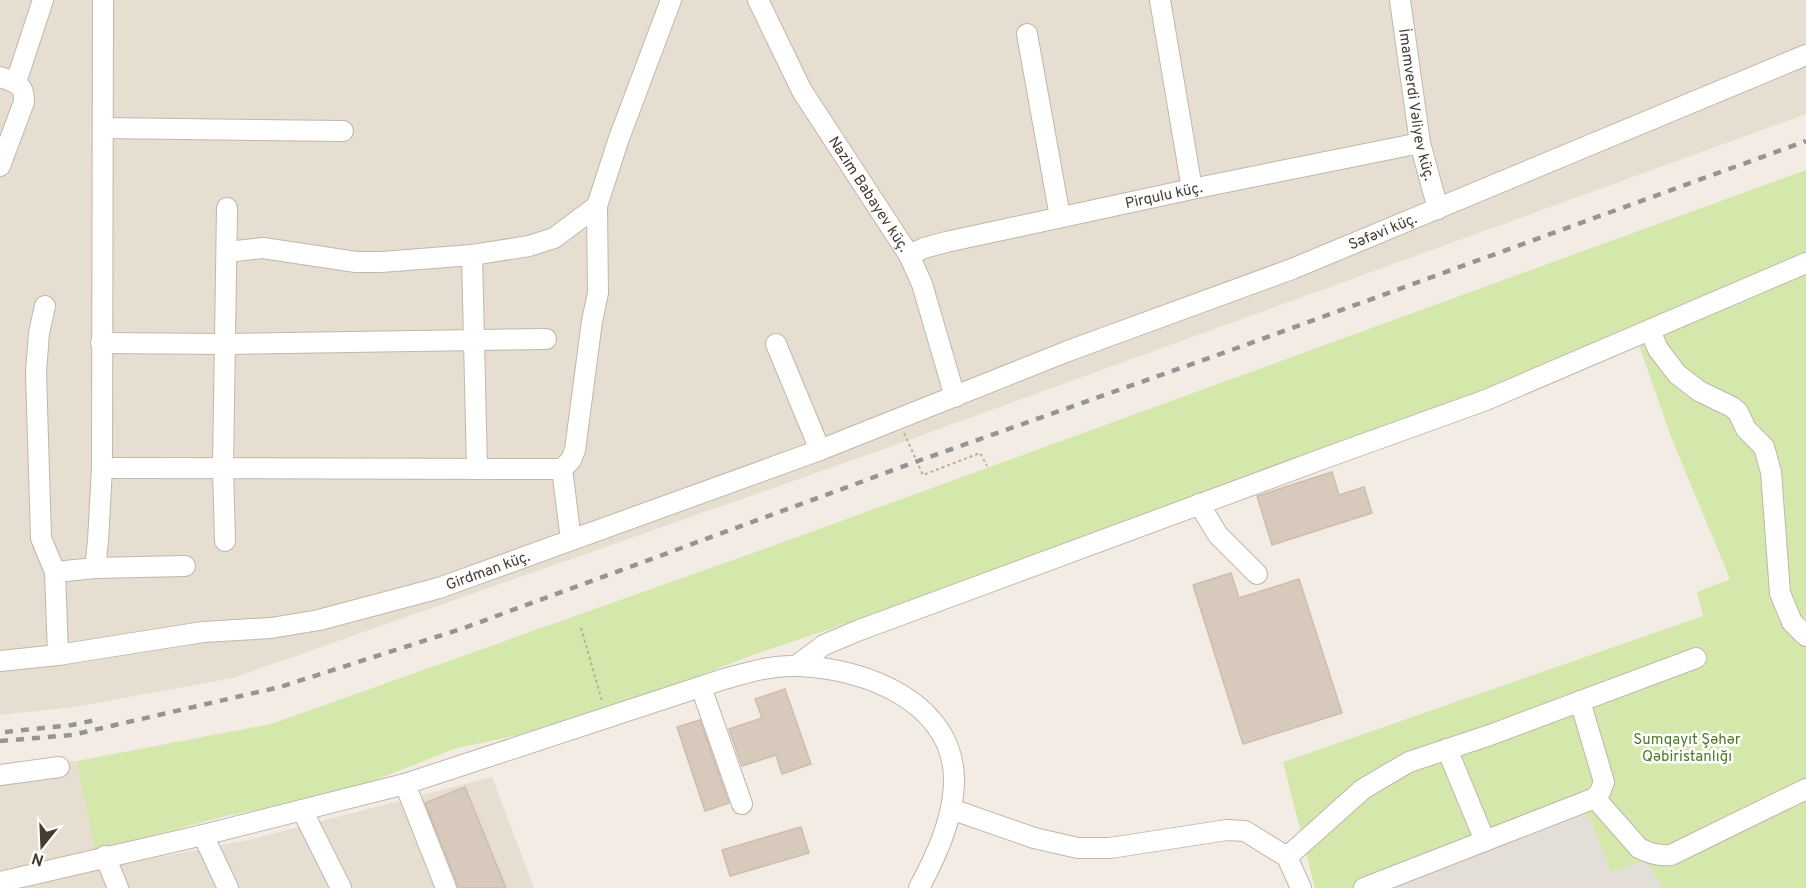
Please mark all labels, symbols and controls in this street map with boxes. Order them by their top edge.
street label: İmamverdi Vəliyev küç. [1393,27,1438,183]
street label: Nazim Babayev küç. [823,133,913,256]
street label: Pirqulu küç. [1123,179,1204,214]
street label: Səfəvi küç. [1346,210,1420,255]
street label: Girdman küç. [444,548,533,596]
park label: Sumqayıt Şəhər Qəbiristanlığı [1633,731,1741,767]
north arrow [12,816,72,876]
text: N [29,847,47,870]

